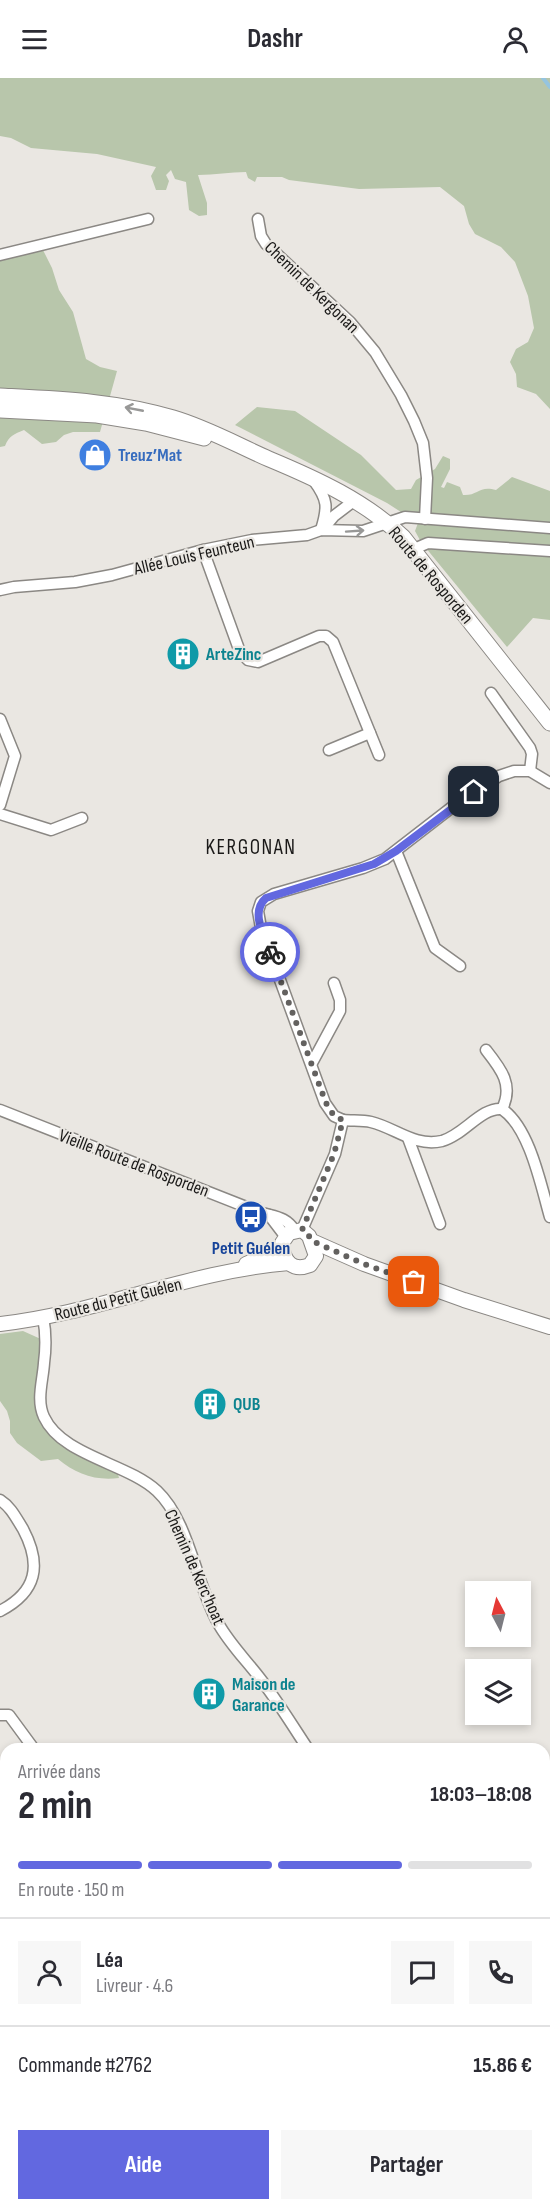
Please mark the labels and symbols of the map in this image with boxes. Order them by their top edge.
street label: Chemin de Kergonan [260,237,363,338]
one-way arrow [125,403,144,414]
shop icon: Treuz’Mat [77,437,113,473]
place label: Treuz’Mat [118,445,182,466]
street label: Route de Rosporden [384,522,477,628]
one-way arrow [344,525,364,536]
street label: Allée Louis Feunteun [131,531,256,580]
building icon: ArteZinc [165,636,201,672]
place label: ArteZinc [205,644,261,665]
pin [448,766,499,817]
district label: KERGONAN [206,835,296,860]
courier [240,922,300,982]
street label: Vieille Route de Rosporden [56,1125,212,1202]
bus stop icon: Petit Guélen [233,1199,269,1235]
place label: Petit Guélen [212,1238,290,1259]
pin [388,1256,439,1307]
street label: Route du Petit Guélen [52,1274,184,1325]
building icon: QUB [192,1386,228,1422]
place label: QUB [233,1394,261,1415]
street label: Chemin de Kerc'hoat [160,1506,230,1629]
north arrow [465,1581,531,1647]
place label: Maison de Garance [232,1674,296,1716]
building icon: Maison de Garance [191,1676,227,1712]

